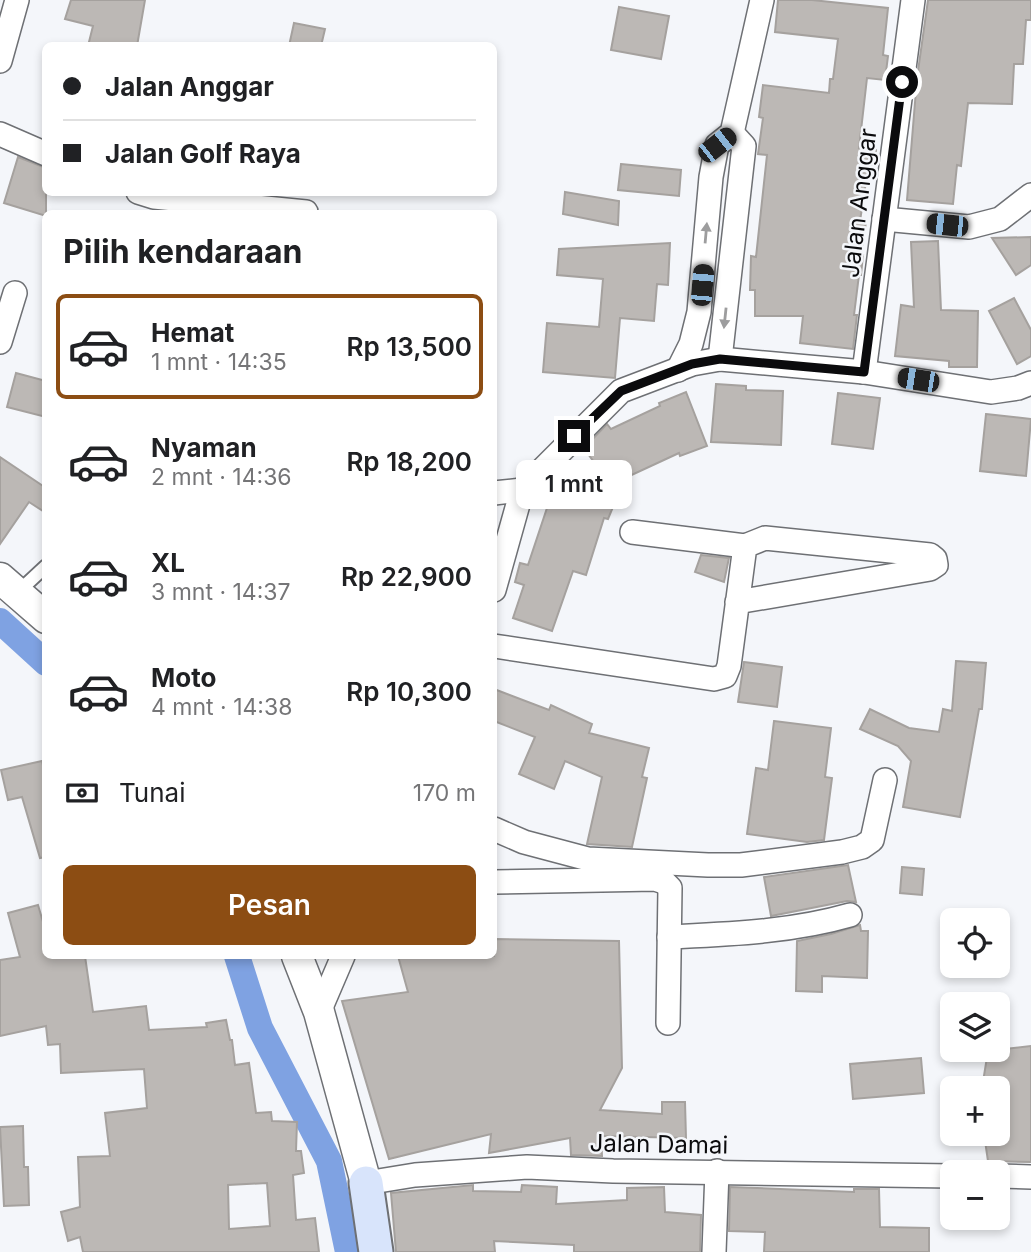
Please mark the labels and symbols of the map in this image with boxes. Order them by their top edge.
route start [886,66,918,98]
car [694,124,741,166]
street label: Jalan Anggar [835,127,883,279]
car [926,212,969,238]
one-way arrow [701,222,712,244]
car [690,263,715,307]
one-way arrow [719,307,730,329]
car [896,366,941,394]
route end [558,420,590,452]
callout: 1 mnt [516,460,632,509]
street label: Jalan Damai [589,1128,729,1160]

